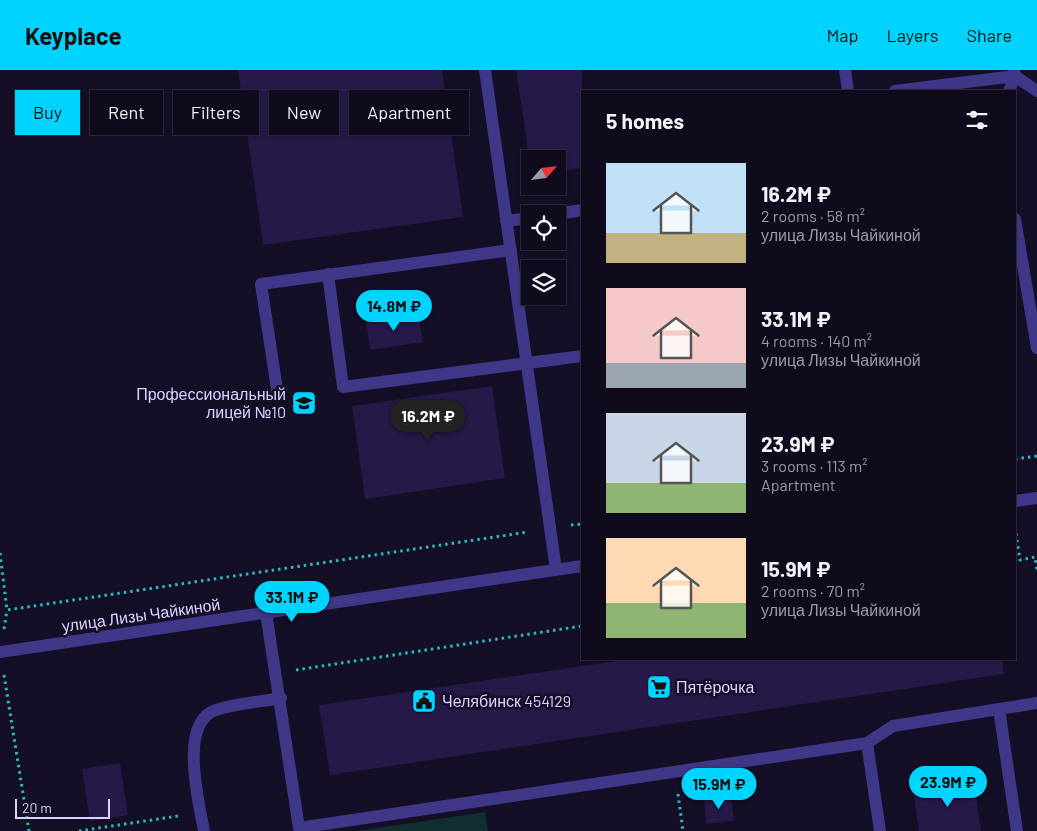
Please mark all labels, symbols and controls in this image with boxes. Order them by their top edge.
text: Keyplace [25,21,122,50]
text: Map [826,24,858,46]
text: Layers [886,24,939,46]
text: Share [967,24,1012,46]
chip: Buy [15,90,80,135]
chip: Rent [90,90,163,135]
chip: Filters [173,90,259,135]
chip: New [269,90,339,135]
chip: Apartment [349,90,469,135]
icon: filters [963,106,991,134]
text: 5 homes [606,108,684,133]
north arrow [521,150,566,195]
map controls [521,150,566,305]
text: 16.2M ₽ [761,181,831,206]
icon: home [646,183,706,243]
button: locate [521,205,566,250]
text: 2 rooms · 58 m² [761,206,865,225]
text: улица Лизы Чайкиной [761,225,921,244]
button: layers [521,260,566,305]
pin: 14.8M ₽ [348,290,440,332]
text: 14.8M ₽ [367,296,421,315]
text: 33.1M ₽ [761,306,831,331]
icon: home [646,308,706,368]
text: 4 rooms · 140 m² [761,331,872,350]
text: улица Лизы Чайкиной [761,350,921,369]
place label: Профессиональный лицей №10 [136,384,286,421]
school or university icon: Профессиональный лицей №10 [291,390,317,416]
pin: 16.2M ₽ [382,400,474,442]
text: 16.2M ₽ [401,406,455,425]
text: 23.9M ₽ [761,431,835,456]
icon: home [646,433,706,493]
text: 3 rooms · 113 m² [761,456,867,475]
text: Apartment [761,475,836,494]
text: 15.9M ₽ [761,556,831,581]
icon: home [646,558,706,618]
pin: 33.1M ₽ [246,580,338,623]
text: 2 rooms · 70 m² [761,581,865,600]
text: 33.1M ₽ [265,587,319,606]
street label: улица Лизы Чайкиной [60,594,221,635]
text: улица Лизы Чайкиной [761,600,921,619]
supermarket icon: Пятёрочка [646,674,672,700]
place label: Пятёрочка [676,677,755,696]
public building icon: Челябинск 454129 [411,688,437,714]
place label: Челябинск 454129 [442,691,571,710]
pin: 23.9M ₽ [902,766,994,808]
pin: 15.9M ₽ [673,768,765,810]
text: 23.9M ₽ [920,772,976,791]
text: 15.9M ₽ [693,774,745,793]
scale bar [15,796,110,819]
text: 20 m [22,799,52,816]

